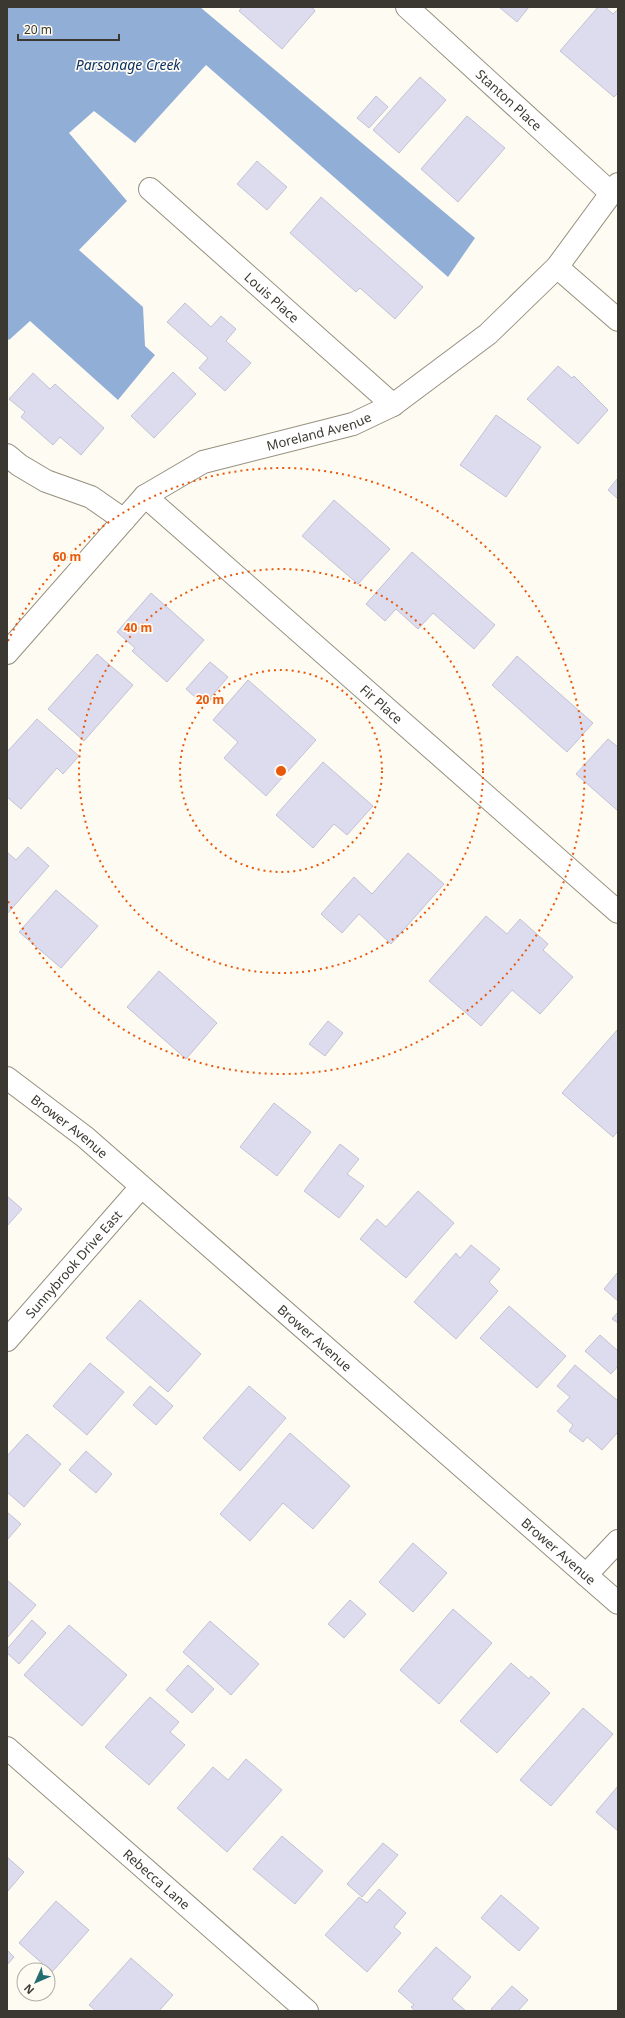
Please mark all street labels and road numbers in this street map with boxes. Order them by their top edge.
street label: Stanton Place [472,65,546,135]
street label: Louis Place [240,268,303,327]
street label: Moreland Avenue [265,408,374,455]
street label: Fir Place [356,680,407,728]
street label: Brower Avenue [27,1090,112,1162]
street label: Sunnybrook Drive East [21,1206,126,1322]
street label: Brower Avenue [274,1300,356,1375]
street label: Brower Avenue [518,1514,600,1589]
street label: Rebecca Lane [119,1845,194,1913]

